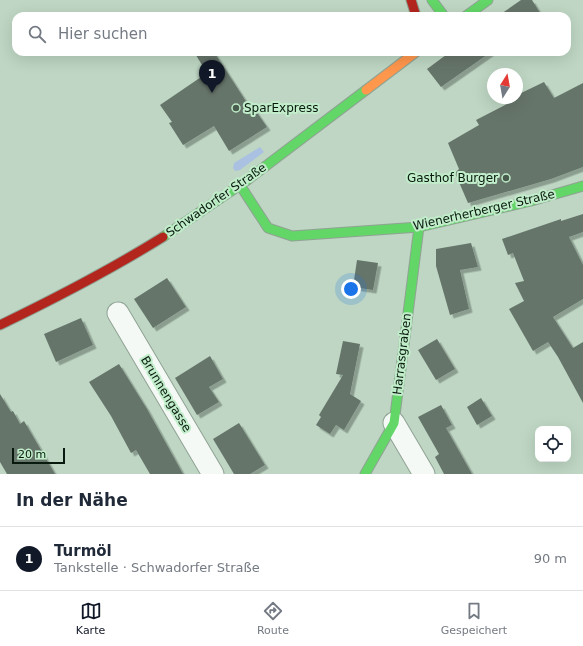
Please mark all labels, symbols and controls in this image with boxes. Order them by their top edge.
search box [12,12,571,56]
icon: search [26,23,48,45]
text: Hier suchen [58,25,147,43]
pin: 1 [199,60,225,93]
north arrow [487,68,523,104]
place label: SparExpress [244,101,318,115]
marker: SparExpress [231,103,241,113]
street label: Schwadorfer Straße [163,160,269,240]
place label: Gasthof Burger [407,171,498,185]
marker: Gasthof Burger [501,173,511,183]
street label: Wienerherberger Straße [412,187,556,233]
your location [341,279,361,299]
street label: Harrasgraben [390,312,414,396]
street label: Brunnengasse [138,354,194,434]
map controls [535,426,571,462]
button: locate [535,426,571,462]
scale bar [12,446,65,465]
text: 20 m [18,448,46,461]
text: In der Nähe [16,490,128,510]
text: Turmöl [54,542,112,560]
text: 1 [24,551,34,566]
text: 90 m [534,551,567,566]
text: Tankstelle · Schwadorfer Straße [54,560,260,575]
tab: Karte [76,600,105,637]
tab: Route [257,600,289,637]
tab: Gespeichert [441,600,507,637]

